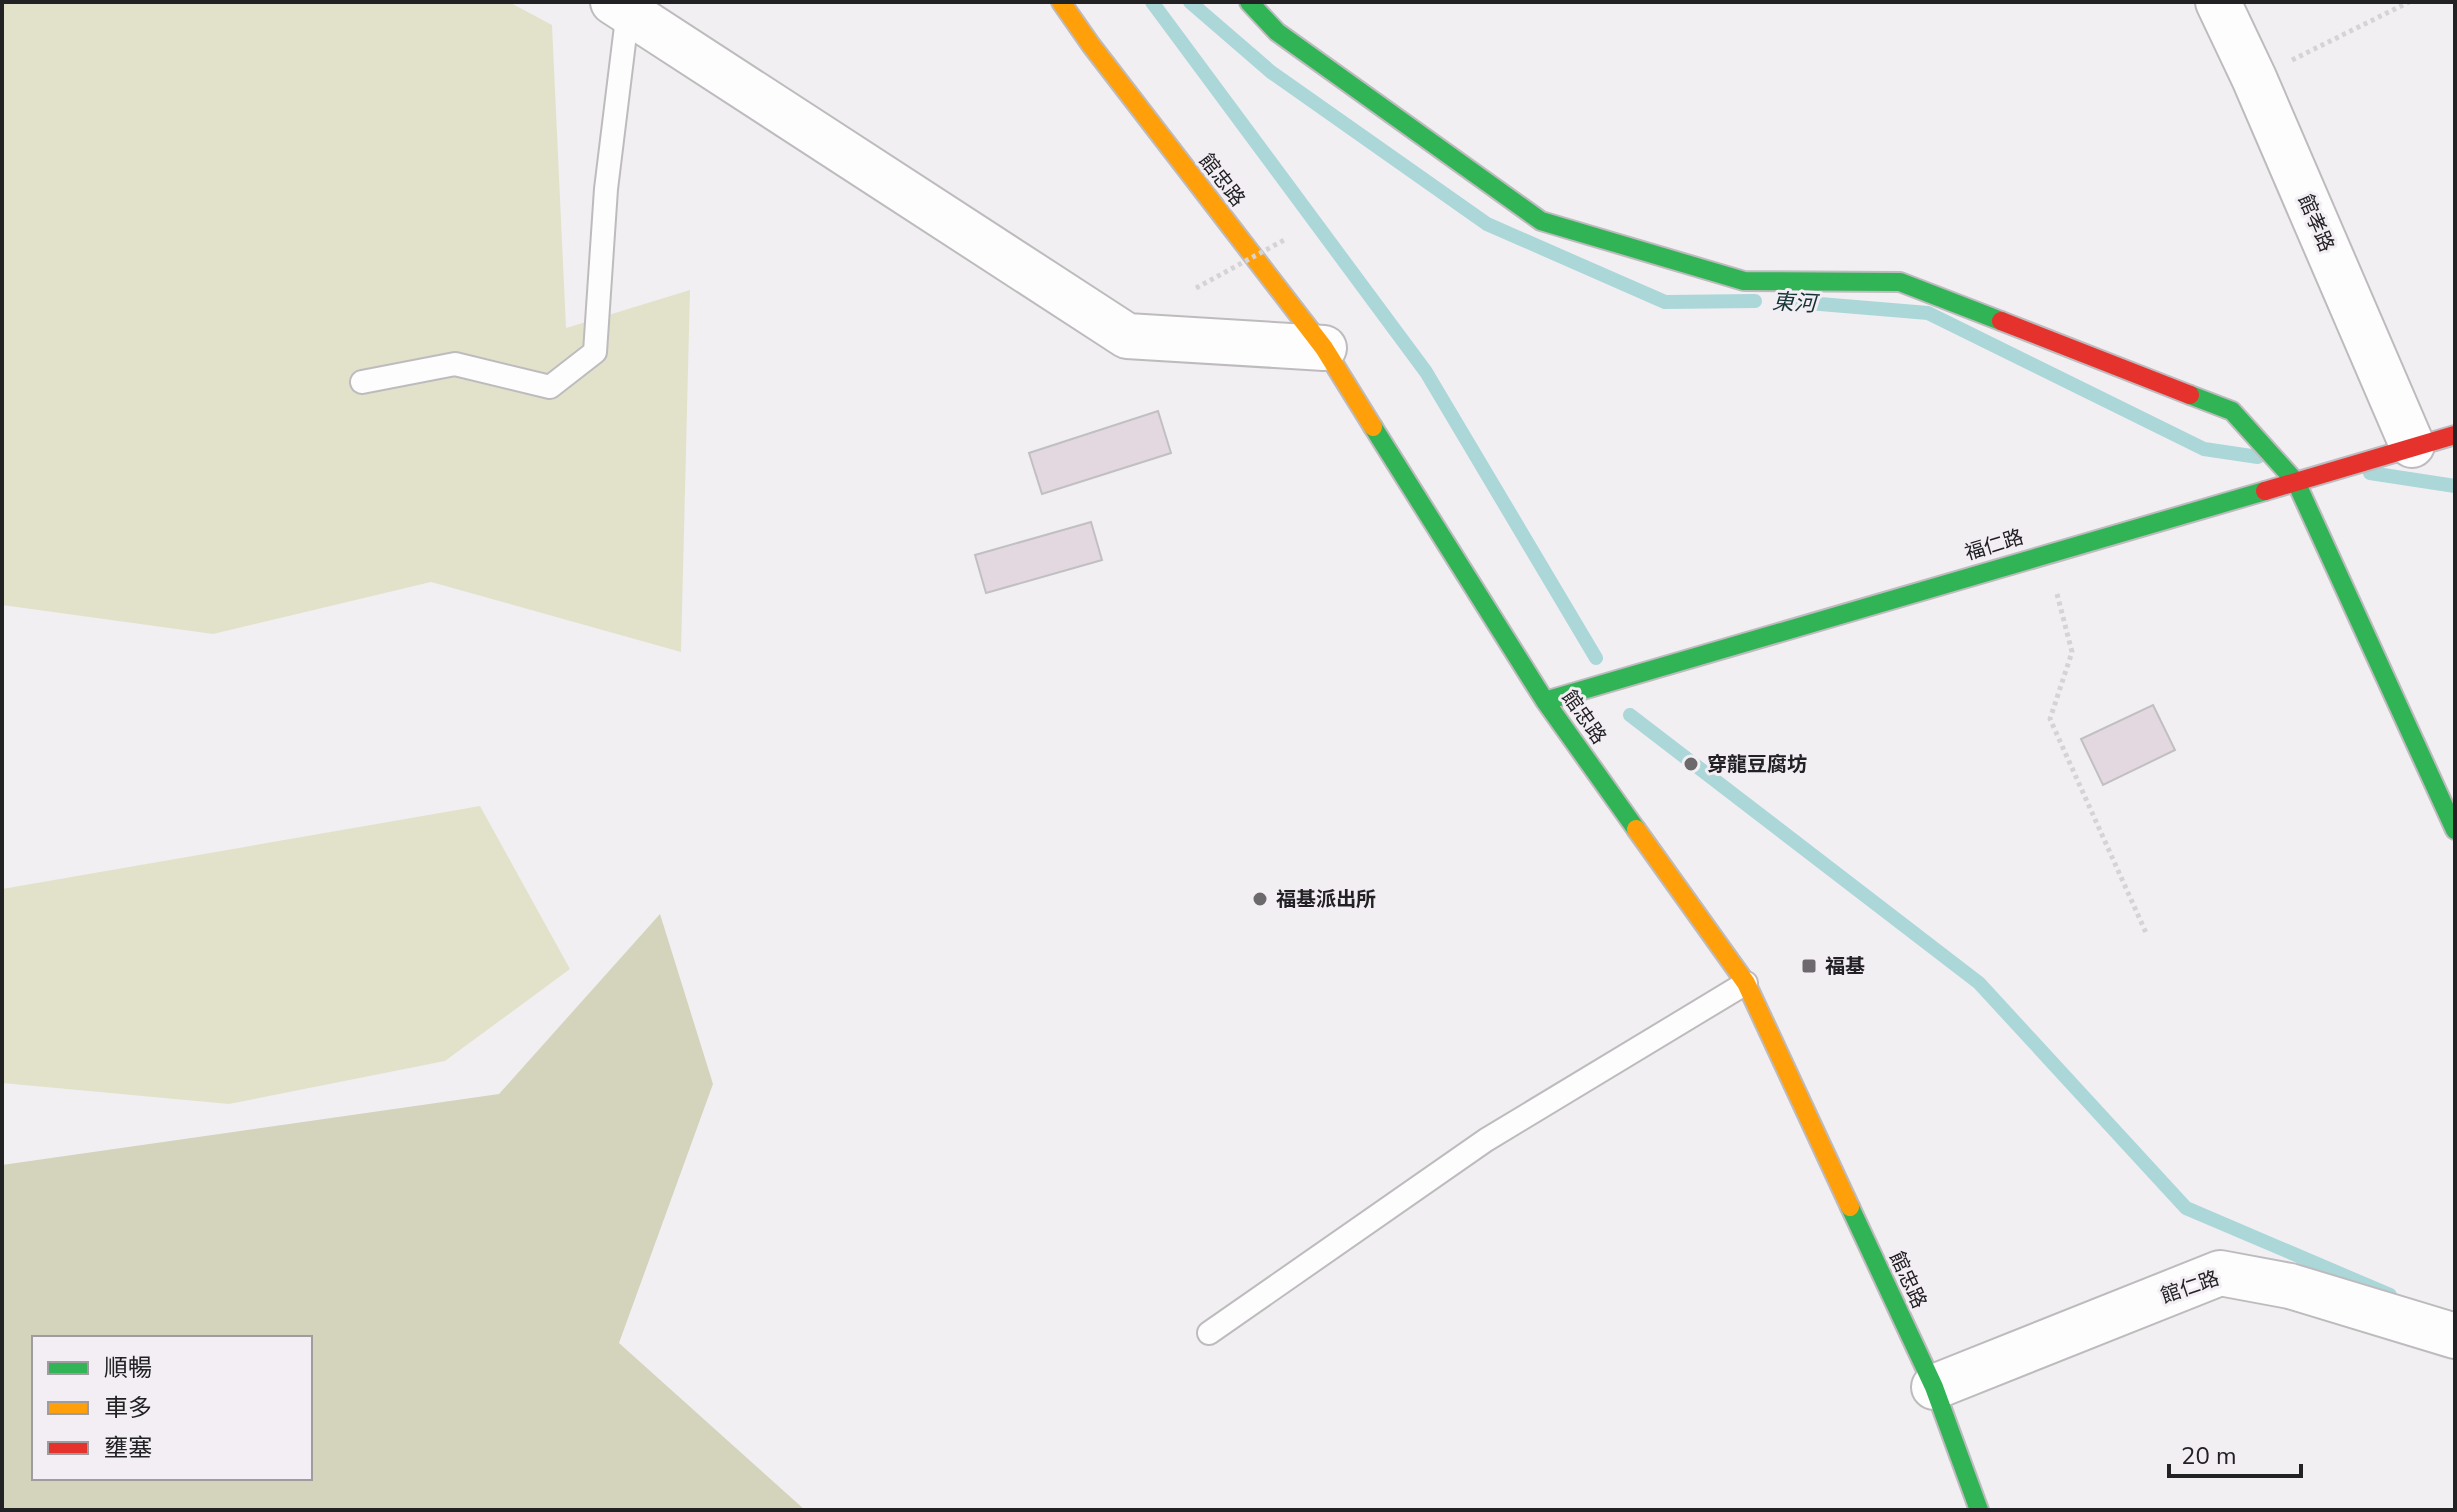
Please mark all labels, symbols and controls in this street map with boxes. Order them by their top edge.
street label: 館忠路 [1193,148,1251,212]
street label: 館孝路 [2292,190,2340,256]
water label: 東河 [1771,287,1821,319]
street label: 福仁路 [1961,523,2027,567]
street label: 館忠路 [1556,685,1612,749]
place label: 穿龍豆腐坊 [1707,751,1807,778]
marker: 穿龍豆腐坊 [1682,755,1700,773]
place label: 福基派出所 [1276,886,1376,913]
marker: 福基派出所 [1251,890,1269,908]
place label: 福基 [1825,953,1865,980]
marker: 福基 [1800,957,1818,975]
street label: 館忠路 [1883,1247,1933,1313]
street label: 館仁路 [2157,1264,2223,1310]
legend [32,1336,312,1480]
text: 順暢 [104,1352,152,1384]
text: 車多 [104,1392,152,1424]
scale bar [2169,1428,2301,1478]
text: 壅塞 [104,1432,152,1464]
text: 20 m [2181,1440,2237,1472]

